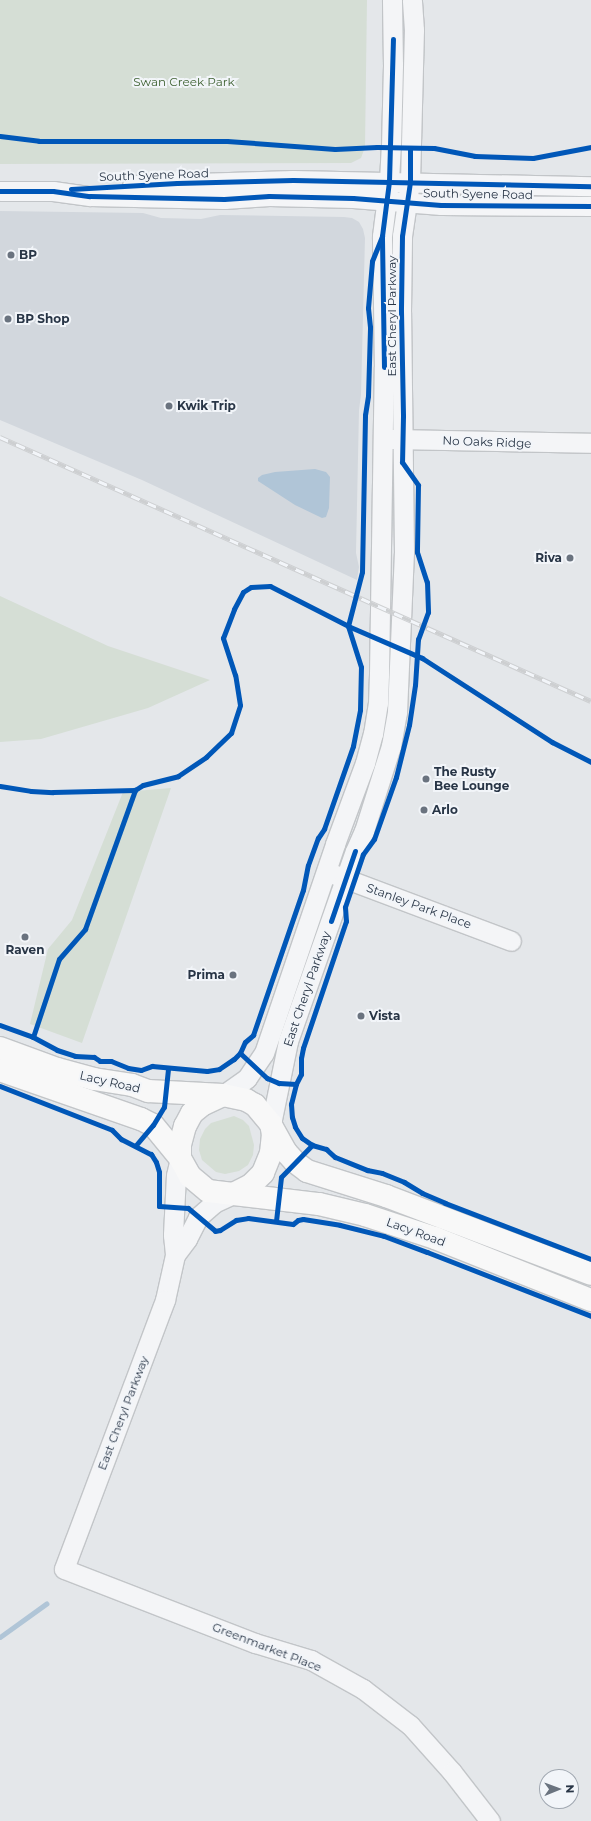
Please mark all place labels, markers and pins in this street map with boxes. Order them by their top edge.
place label: BP [19,248,37,262]
marker: BP [6,250,16,260]
place label: BP Shop [16,312,69,326]
marker: BP Shop [3,314,13,324]
place label: Kwik Trip [177,399,236,413]
marker: Kwik Trip [164,401,174,411]
place label: Riva [535,551,562,565]
marker: Riva [565,553,575,563]
place label: The Rusty Bee Lounge [434,765,509,793]
marker: The Rusty Bee Lounge [421,774,431,784]
place label: Arlo [432,803,458,817]
marker: Arlo [419,805,429,815]
marker: Raven [20,932,30,942]
place label: Raven [6,943,44,957]
place label: Prima [188,968,225,982]
marker: Prima [228,970,238,980]
place label: Vista [369,1009,400,1023]
marker: Vista [356,1011,366,1021]

